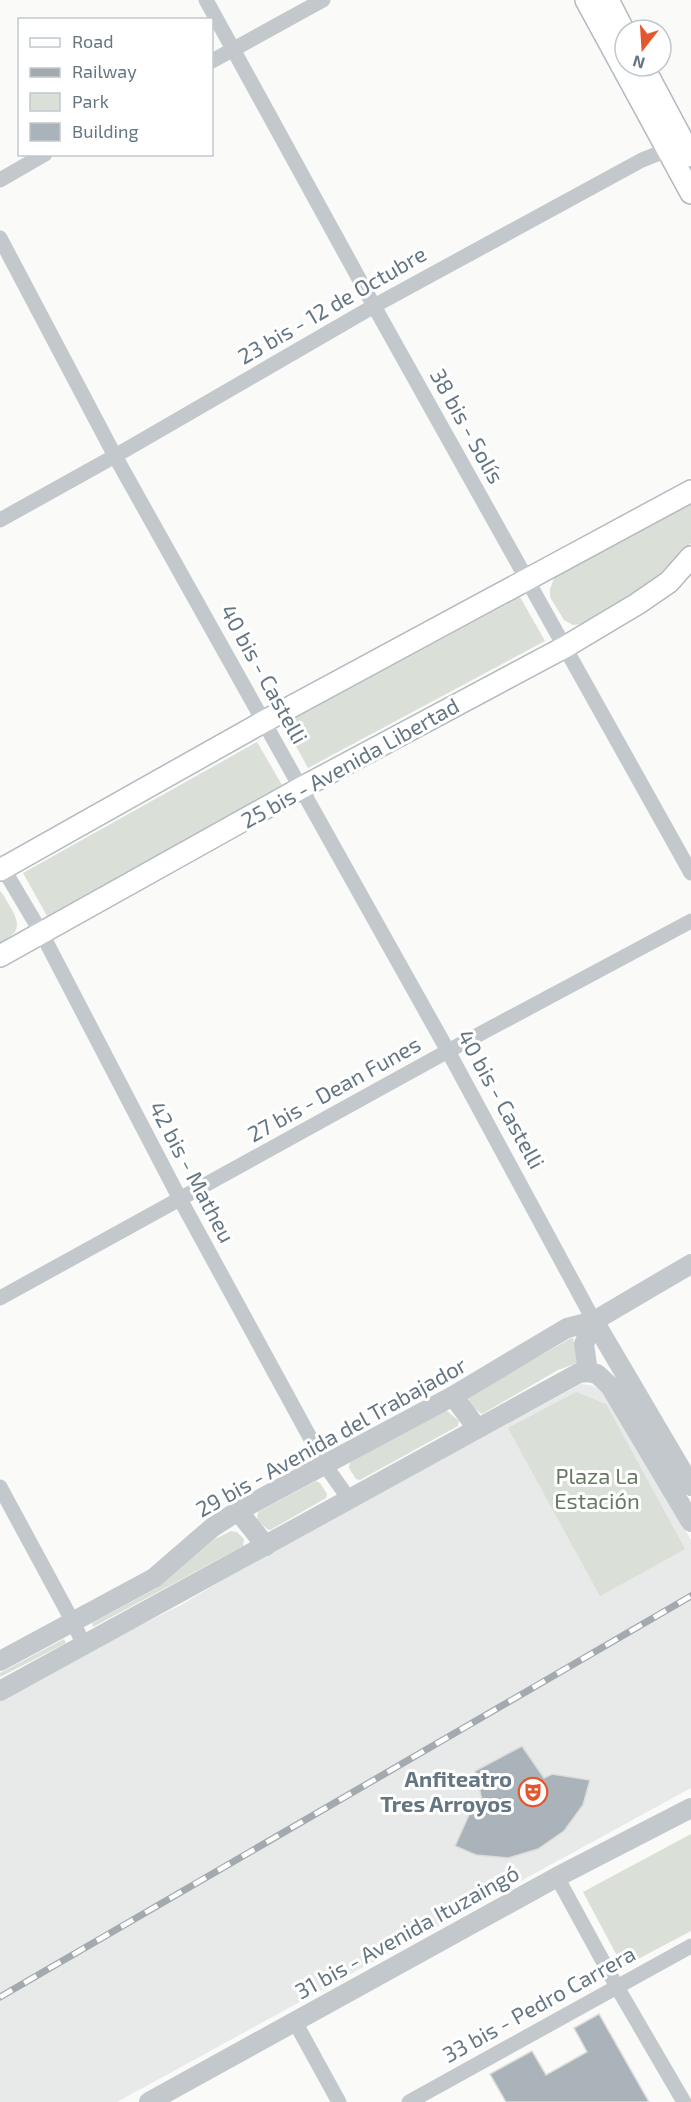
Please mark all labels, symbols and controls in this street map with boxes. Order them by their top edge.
legend [18,18,213,156]
north arrow [613,18,673,78]
text: Road [72,30,113,52]
text: N [630,52,647,74]
text: Railway [72,60,137,82]
text: Park [72,90,109,112]
text: Building [72,120,139,142]
street label: 23 bis - 12 de Octubre [233,240,430,369]
street label: 38 bis - Solís [426,364,510,488]
street label: 40 bis - Castelli [216,599,314,748]
street label: 25 bis - Avenida Libertad [236,691,463,833]
street label: 40 bis - Castelli [453,1024,551,1173]
street label: 27 bis - Dean Funes [243,1030,424,1146]
street label: 42 bis - Matheu [145,1096,241,1247]
street label: 29 bis - Avenida del Trabajador [191,1351,471,1522]
park label: Plaza La Estación [554,1462,640,1513]
place label: Anfiteatro Tres Arroyos [380,1765,512,1817]
theatre icon: Anfiteatro Tres Arroyos [517,1776,549,1808]
street label: 31 bis - Avenida Ituzaingó [290,1859,523,2003]
street label: 33 bis - Pedro Carrera [438,1939,639,2067]

